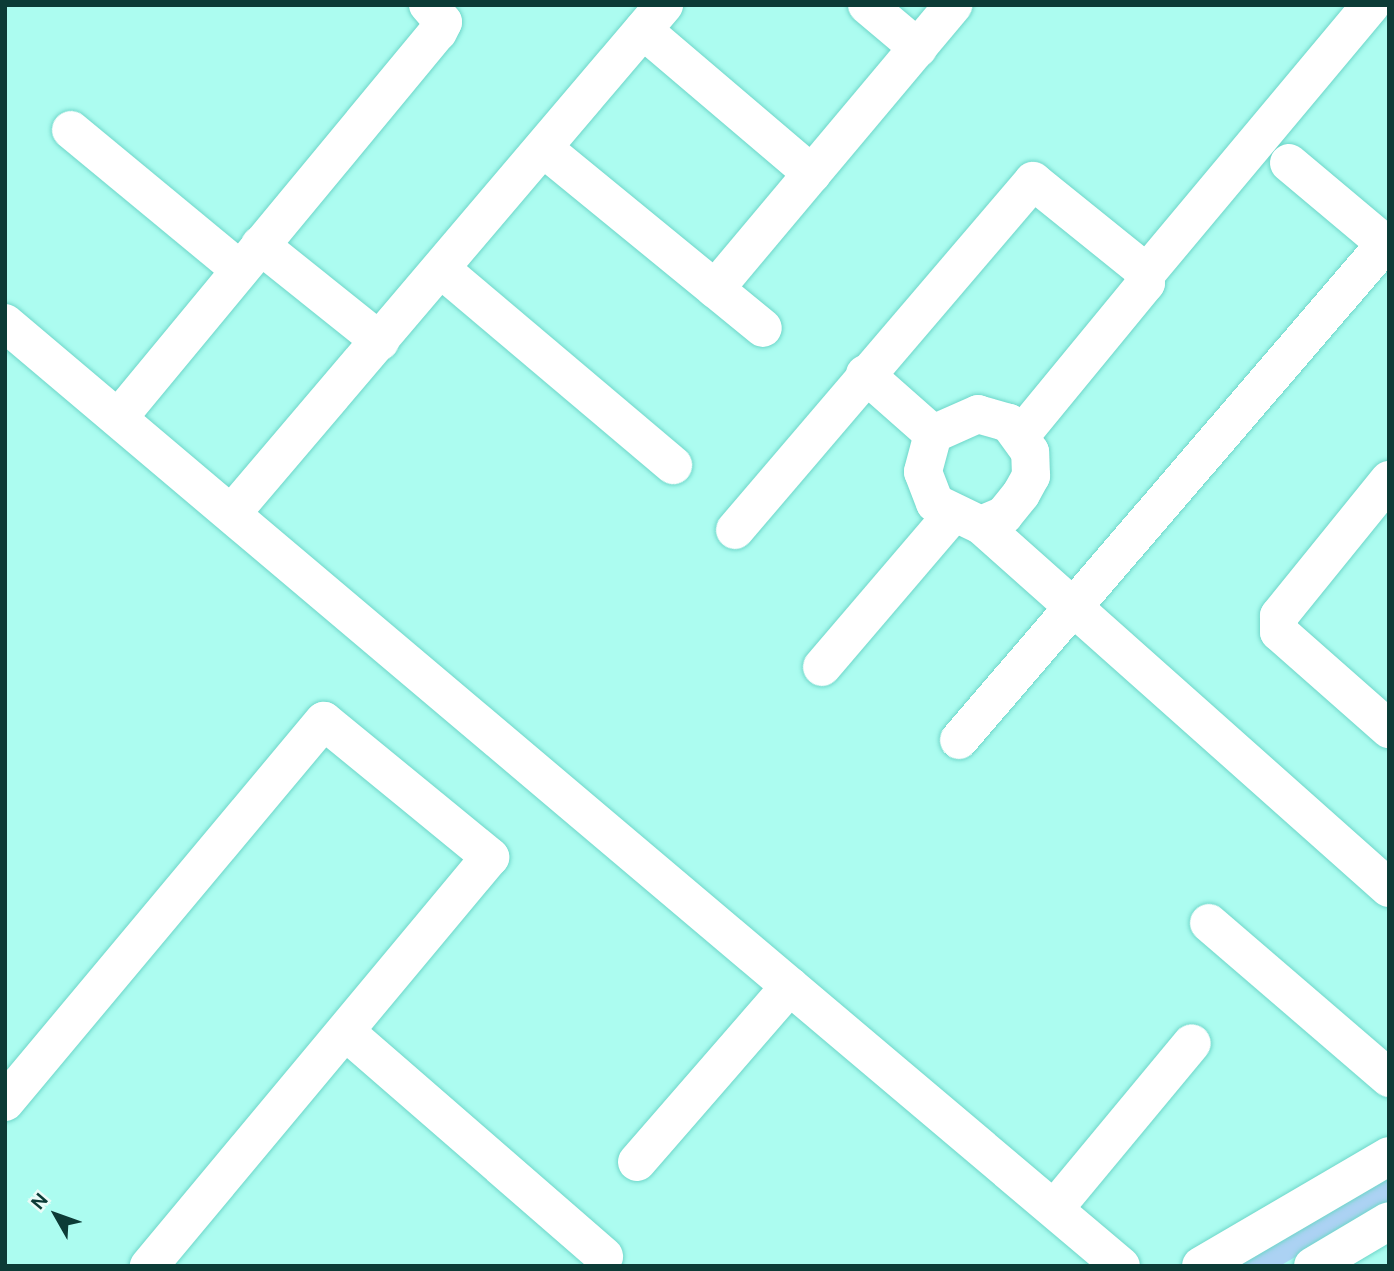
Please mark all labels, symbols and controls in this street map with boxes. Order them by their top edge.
north arrow [21,1180,91,1250]
text: N [25,1188,54,1215]

